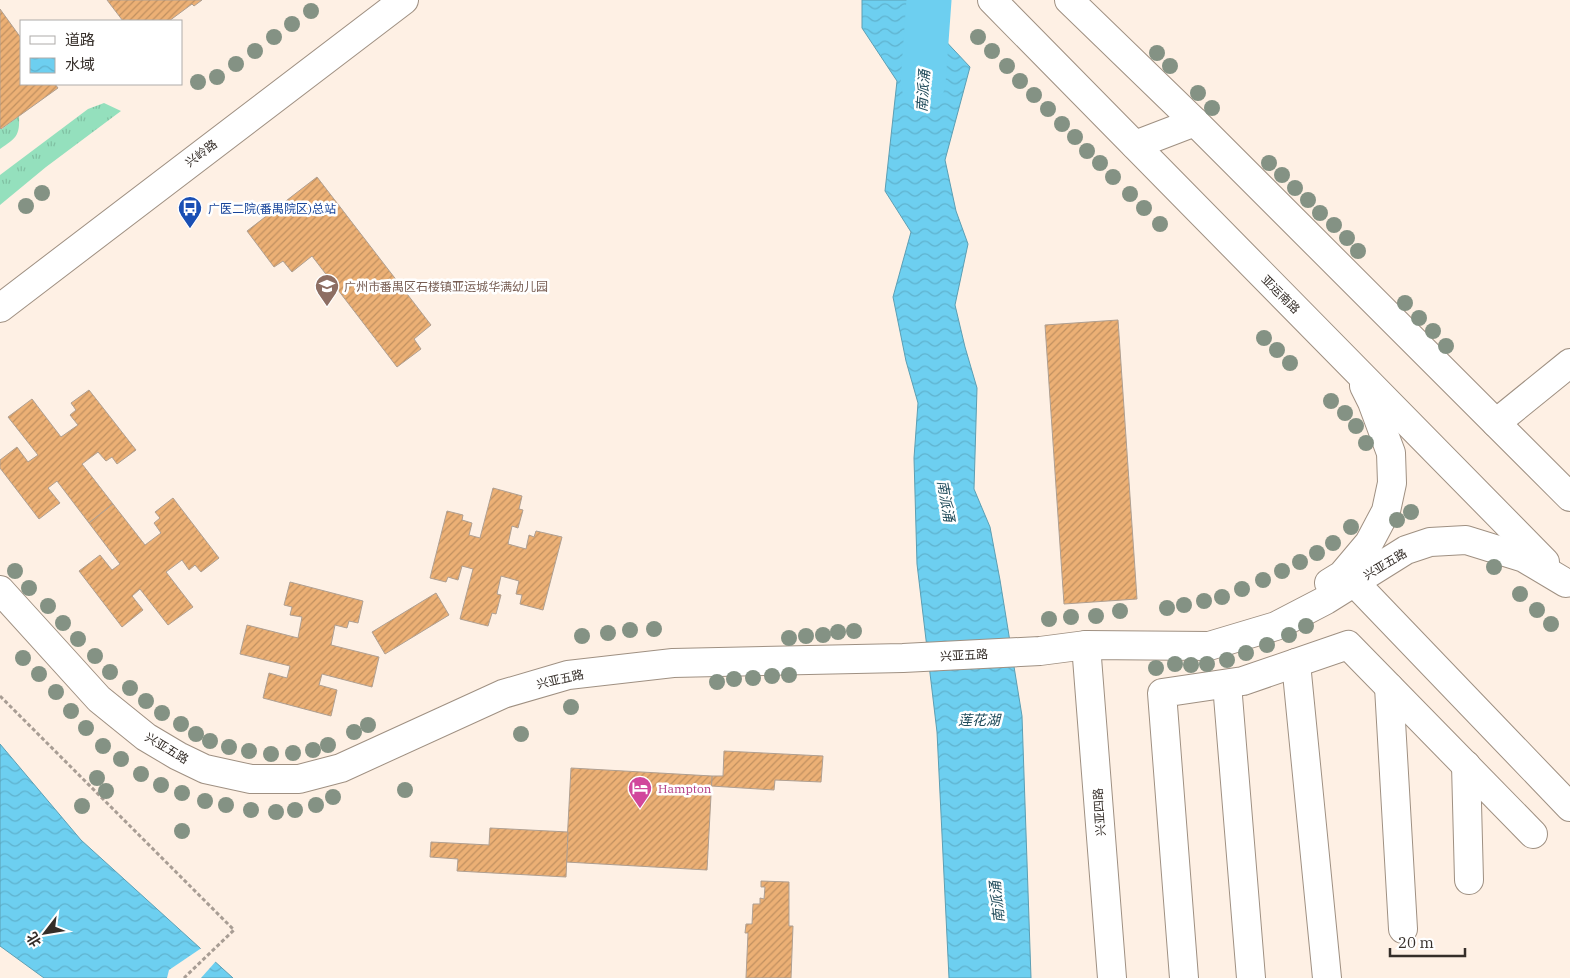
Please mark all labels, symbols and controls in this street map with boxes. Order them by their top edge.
legend [20,20,182,85]
text: 道路 [65,30,95,49]
text: 水域 [65,55,95,74]
water label: 南派涌 [913,67,934,113]
street label: 兴岭路 [182,136,220,170]
bus stop icon: 广医二院(番禺院区)总站 [177,195,203,229]
place label: 广医二院(番禺院区)总站 [208,201,336,216]
street label: 亚运南路 [1259,272,1303,316]
school or university icon: 广州市番禺区石楼镇亚运城华满幼儿园 [314,273,340,307]
place label: 广州市番禺区石楼镇亚运城华满幼儿园 [344,279,548,294]
water label: 南派涌 [933,479,959,525]
street label: 兴亚五路 [1361,545,1409,583]
street label: 兴亚五路 [940,646,988,664]
street label: 兴亚五路 [535,666,585,692]
water label: 莲花湖 [958,711,1002,729]
street label: 兴亚五路 [143,729,191,767]
hotel icon: Hampton [627,775,653,809]
place label: Hampton [658,781,712,796]
street label: 兴亚四路 [1090,788,1108,836]
water label: 南派涌 [986,878,1008,924]
north arrow [20,908,70,958]
scale bar [1390,926,1465,958]
text: 北 [23,929,45,950]
text: 20 m [1398,933,1434,952]

